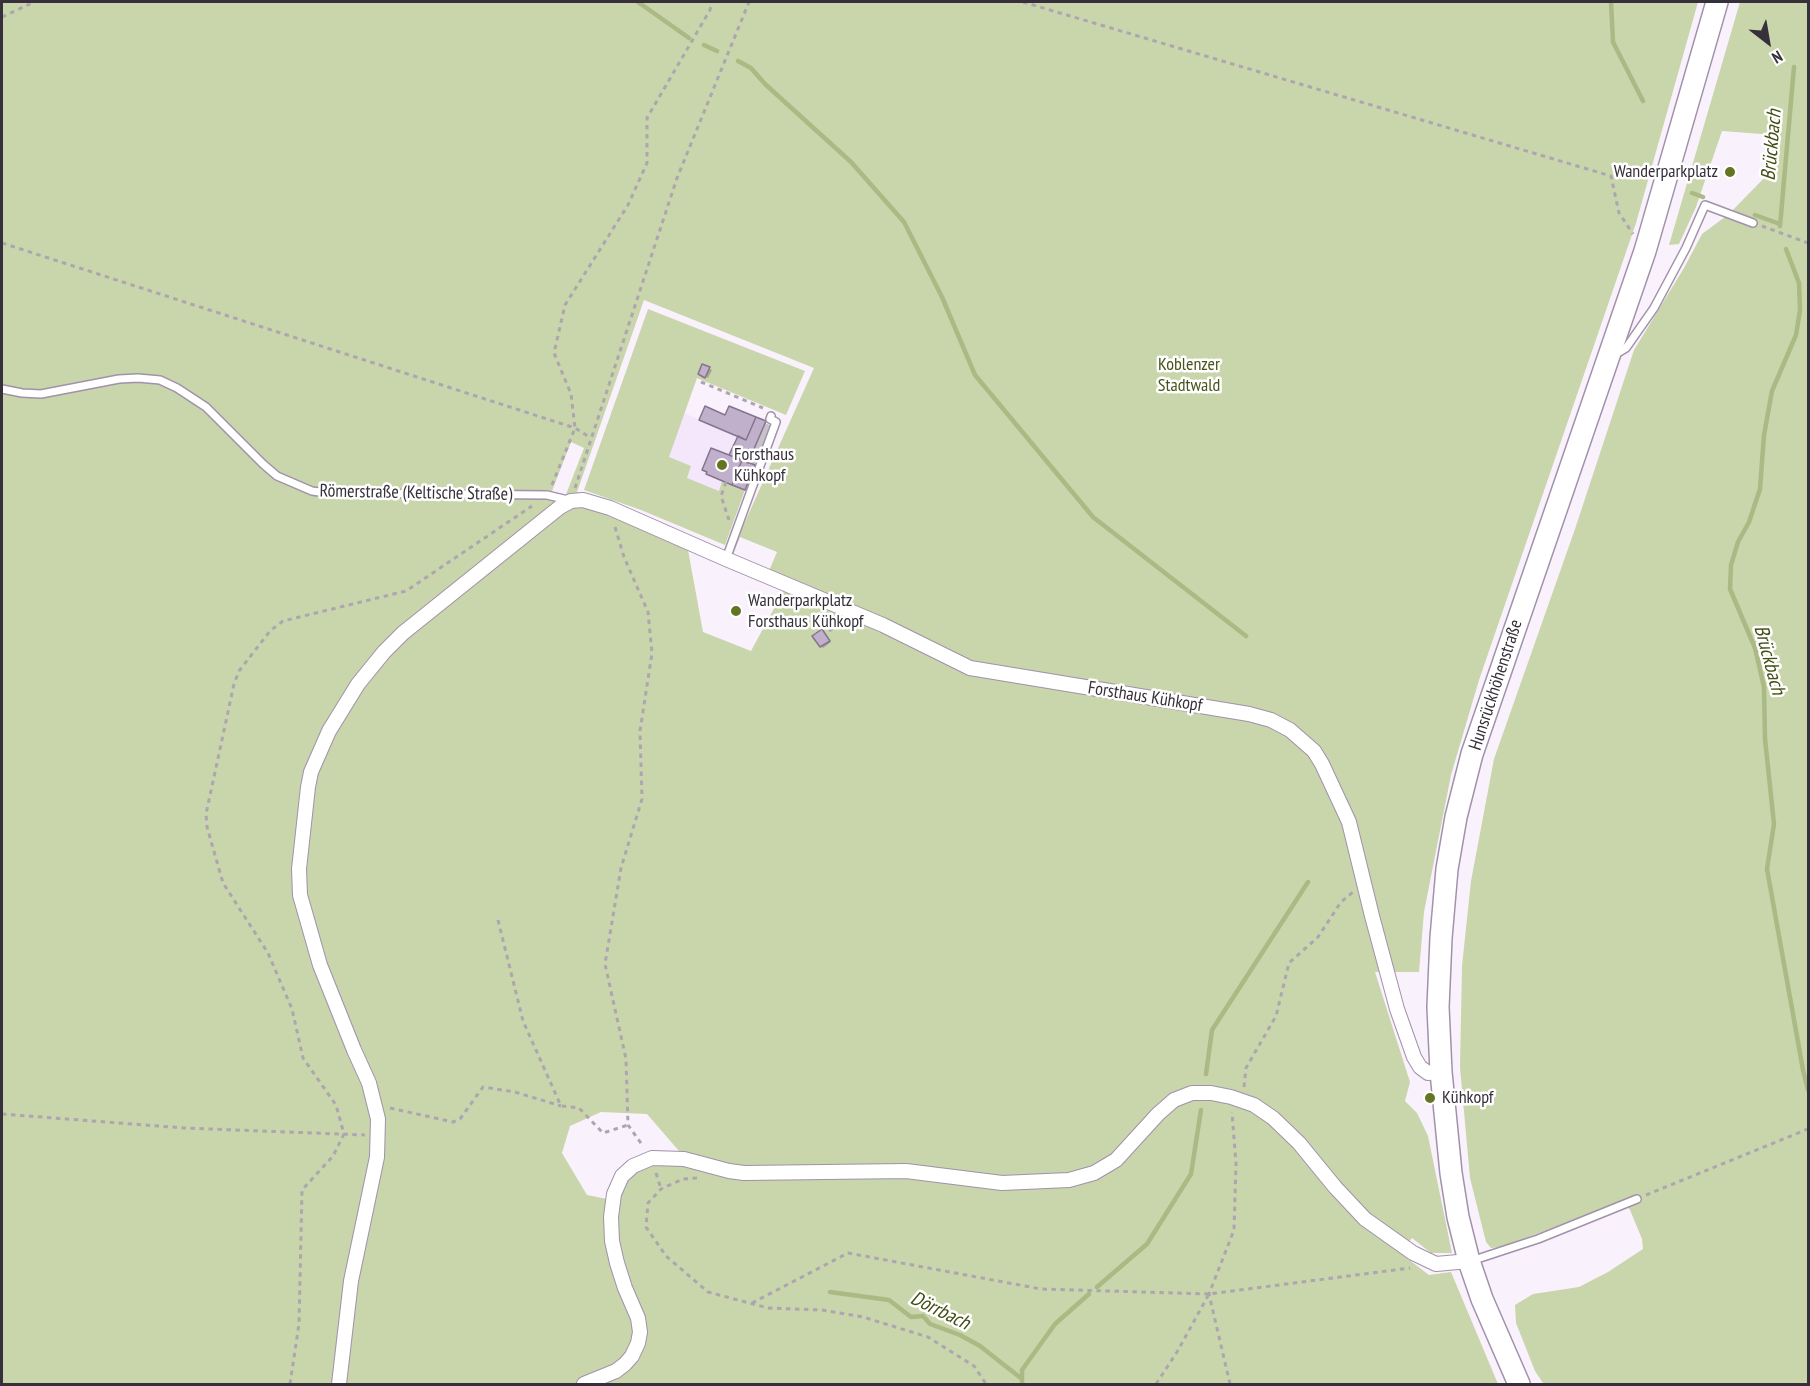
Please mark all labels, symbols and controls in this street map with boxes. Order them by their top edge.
north arrow [1738,12,1798,72]
text: N [1768,47,1786,68]
water label: Brückbach [1757,109,1787,181]
place label: Wanderparkplatz [1614,161,1718,183]
marker: Wanderparkplatz [1723,165,1737,179]
park label: Koblenzer Stadtwald [1158,354,1220,397]
place label: Forsthaus Kühkopf [734,444,794,486]
marker: Forsthaus Kühkopf [715,458,729,472]
street label: Römerstraße (Keltische Straße) [319,481,513,505]
place label: Wanderparkplatz Forsthaus Kühkopf [748,590,863,632]
marker: Wanderparkplatz Forsthaus Kühkopf [729,604,743,618]
street label: Hunsrückhöhenstraße [1465,617,1527,753]
water label: Brückbach [1748,623,1790,697]
street label: Forsthaus Kühkopf [1086,677,1204,717]
place label: Kühkopf [1442,1087,1493,1109]
marker: Kühkopf [1423,1091,1437,1105]
water label: Dörrbach [907,1286,973,1336]

